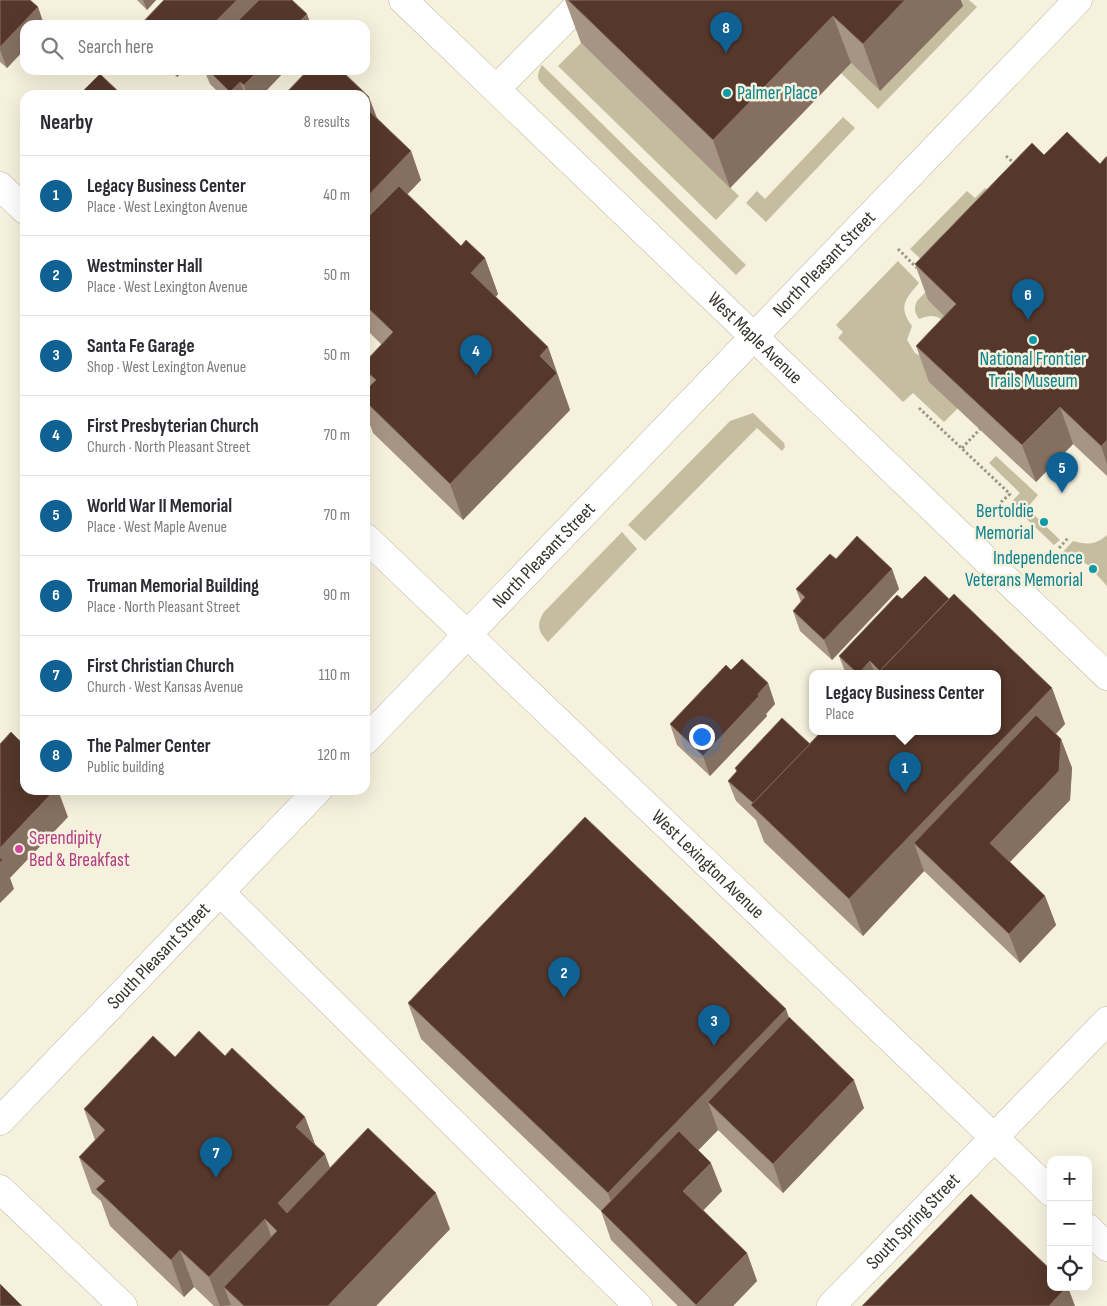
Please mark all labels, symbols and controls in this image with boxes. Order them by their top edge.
pin: 8 [710,12,742,53]
search box [20,20,370,75]
icon: search [38,34,66,62]
text: Search here [78,36,154,59]
place label: Palmer Place [737,82,818,105]
marker: Palmer Place [721,87,733,99]
text: Nearby [40,110,93,135]
text: 8 results [304,113,350,132]
text: Legacy Business Center [87,175,246,198]
text: 1 [53,186,59,205]
text: 40 m [323,186,350,205]
text: Place · West Lexington Avenue [87,198,248,217]
street label: North Pleasant Street [768,206,880,322]
text: Westminster Hall [87,255,202,278]
text: 2 [52,266,60,285]
text: 50 m [324,266,350,285]
text: Place · West Lexington Avenue [87,278,248,297]
pin: 6 [1012,279,1044,320]
street label: West Maple Avenue [703,287,807,389]
marker: National Frontier Trails Museum [1027,334,1039,346]
text: Santa Fe Garage [87,335,195,358]
pin: 4 [460,335,492,376]
text: 3 [52,346,60,365]
text: 50 m [324,346,350,365]
place label: National Frontier Trails Museum [979,348,1087,393]
text: Shop · West Lexington Avenue [87,358,246,377]
text: First Presbyterian Church [87,415,259,438]
text: 4 [52,426,60,445]
text: 70 m [324,426,350,445]
text: Church · North Pleasant Street [87,438,250,457]
pin: 5 [1046,452,1078,493]
text: World War II Memorial [87,495,232,518]
street label: North Pleasant Street [488,497,600,613]
place label: Bertoldie Memorial [975,500,1034,545]
text: 5 [52,506,60,525]
text: 70 m [324,506,350,525]
marker: Bertoldie Memorial [1038,516,1050,528]
text: Place · West Maple Avenue [87,518,227,537]
place label: Independence Veterans Memorial [965,547,1083,592]
marker: Independence Veterans Memorial [1087,563,1099,575]
text: Truman Memorial Building [87,575,259,598]
text: 6 [52,586,60,605]
text: 90 m [323,586,350,605]
text: Place · North Pleasant Street [87,598,240,617]
text: First Christian Church [87,655,234,678]
text: 7 [53,666,59,685]
text: 110 m [319,666,350,685]
popup [809,670,1001,735]
text: Church · West Kansas Avenue [87,678,243,697]
text: Legacy Business Center [826,682,984,705]
text: Place [826,705,854,724]
your location [689,724,715,750]
text: The Palmer Center [87,735,211,758]
text: 8 [52,746,60,765]
text: 120 m [318,746,350,765]
pin: 1 [889,752,921,793]
text: Public building [87,758,164,777]
street label: West Lexington Avenue [647,805,769,923]
place label: Serendipity Bed & Breakfast [29,827,130,872]
marker: Serendipity Bed & Breakfast [13,843,25,855]
street label: South Pleasant Street [102,898,215,1014]
pin: 2 [548,957,580,998]
pin: 3 [698,1005,730,1046]
pin: 7 [200,1137,232,1178]
map controls [1047,1156,1092,1291]
button: + [1047,1156,1092,1201]
street label: South Spring Street [861,1168,965,1274]
button: − [1047,1201,1092,1246]
button: locate [1047,1246,1092,1291]

